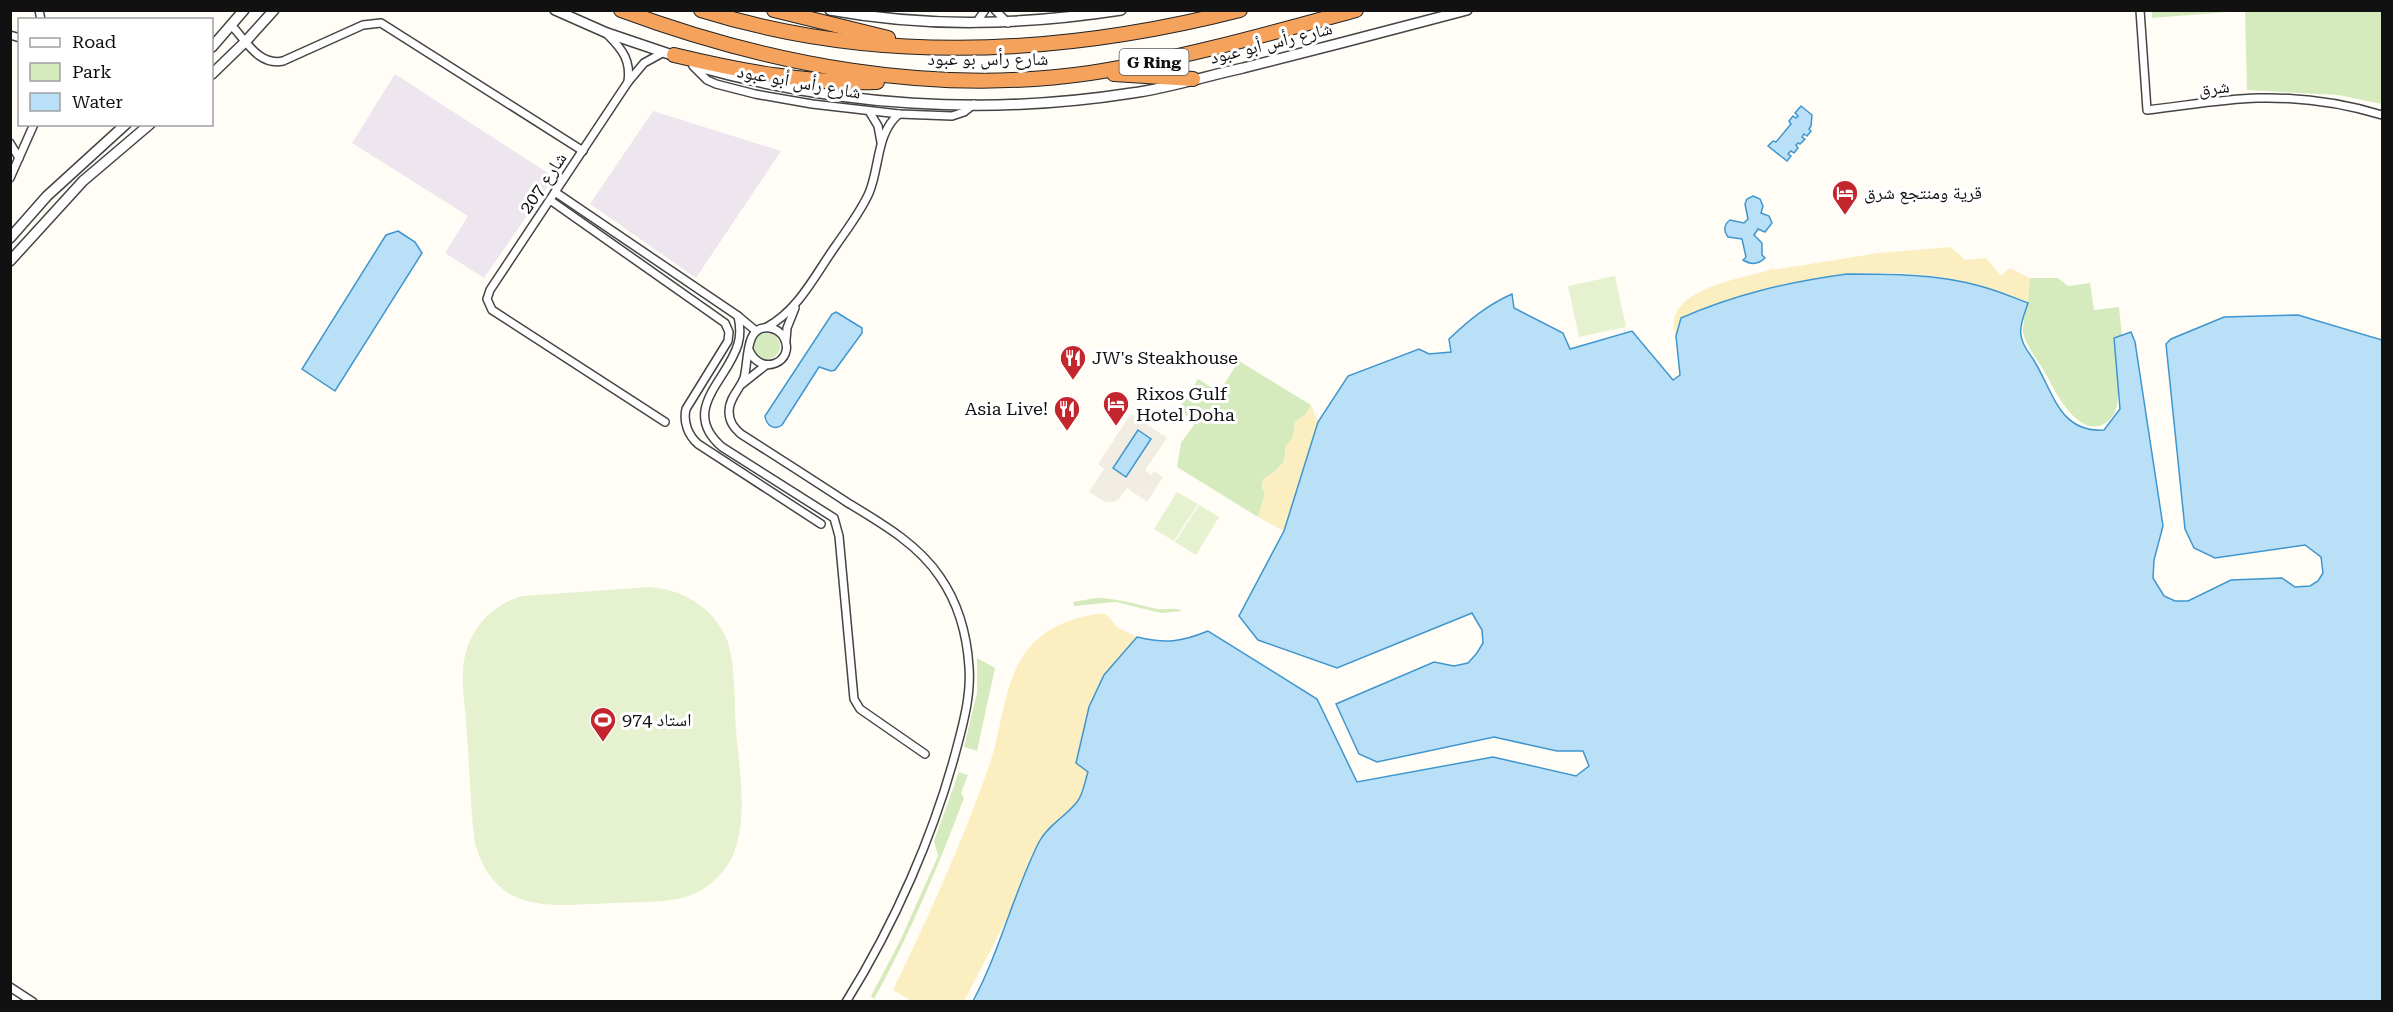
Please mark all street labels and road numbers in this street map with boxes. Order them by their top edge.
street label: شارع رأس أبو عبود [1208,17,1334,69]
street label: شارع رأس بو عبود [928,48,1048,70]
road number: G Ring [1120,49,1188,75]
street label: شارع رأس أبو عبود [735,60,863,104]
street label: شرق [2198,75,2230,101]
street label: شارع 207 [515,148,571,218]

